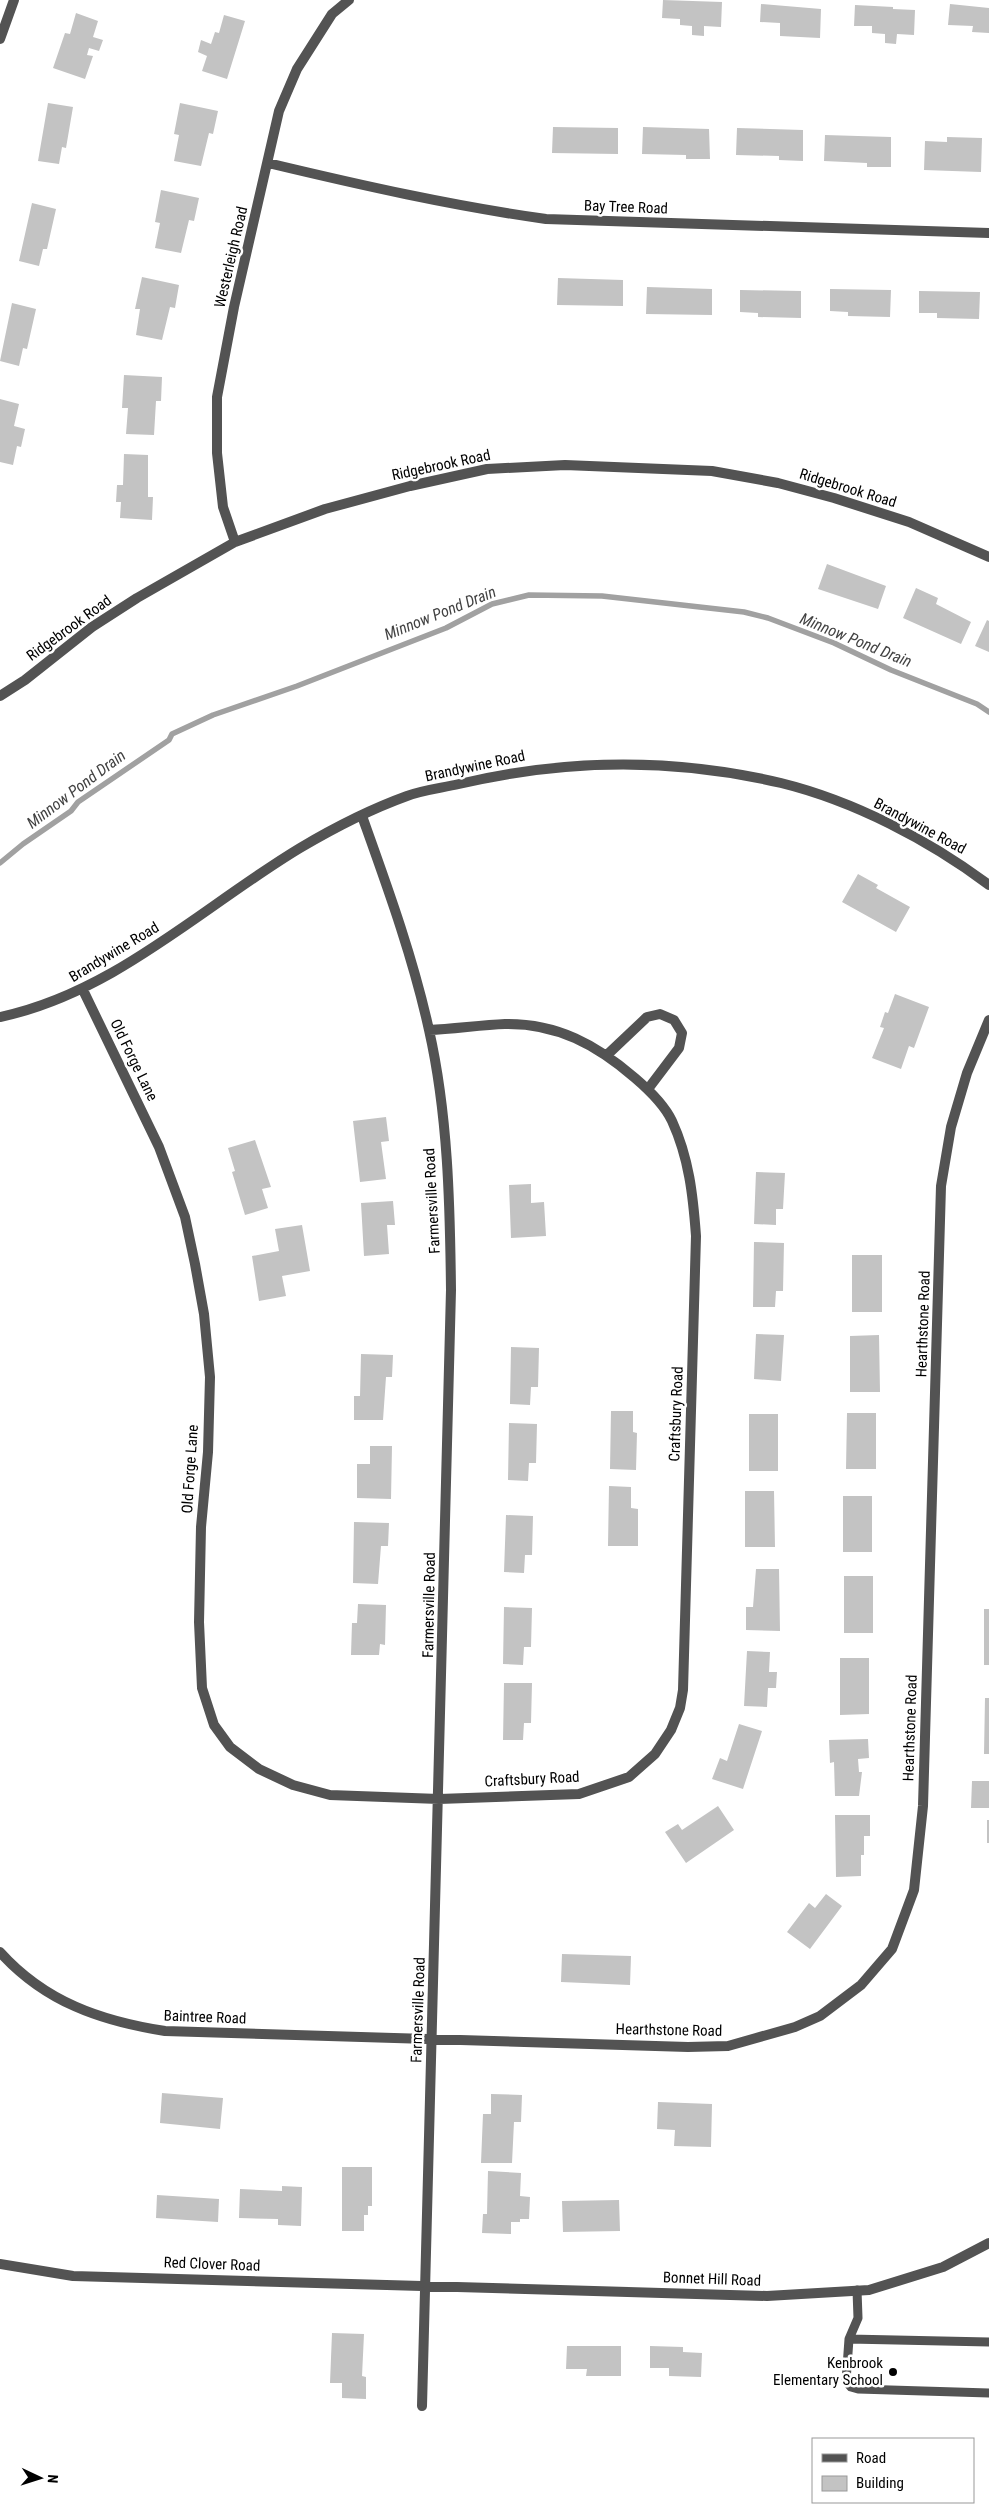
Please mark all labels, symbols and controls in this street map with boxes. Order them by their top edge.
street label: Bay Tree Road [584,197,668,217]
street label: Westerleigh Road [211,205,251,309]
street label: Ridgebrook Road [390,446,492,484]
street label: Ridgebrook Road [797,465,899,511]
water label: Minnow Pond Drain [381,582,499,644]
street label: Ridgebrook Road [23,591,115,665]
water label: Minnow Pond Drain [797,609,915,671]
water label: Minnow Pond Drain [23,746,129,832]
street label: Brandywine Road [423,747,527,785]
street label: Brandywine Road [871,794,969,858]
street label: Brandywine Road [66,918,162,986]
street label: Old Forge Lane [106,1016,162,1104]
street label: Farmersville Road [420,1148,444,1254]
street label: Hearthstone Road [912,1270,934,1378]
street label: Craftsbury Road [665,1366,687,1462]
street label: Old Forge Lane [178,1424,202,1514]
street label: Farmersville Road [419,1552,439,1658]
street label: Hearthstone Road [899,1674,921,1782]
street label: Craftsbury Road [484,1768,580,1790]
street label: Farmersville Road [407,1957,429,2063]
street label: Baintree Road [163,2007,247,2027]
street label: Hearthstone Road [616,2020,722,2040]
street label: Red Clover Road [163,2253,261,2275]
street label: Bonnet Hill Road [663,2268,761,2290]
place label: Kenbrook Elementary School [773,2354,883,2389]
marker: Kenbrook Elementary School [887,2366,899,2378]
legend [812,2438,974,2503]
text: Road [856,2449,886,2467]
north arrow [15,2453,65,2503]
text: N [45,2474,61,2484]
text: Building [856,2474,904,2492]

